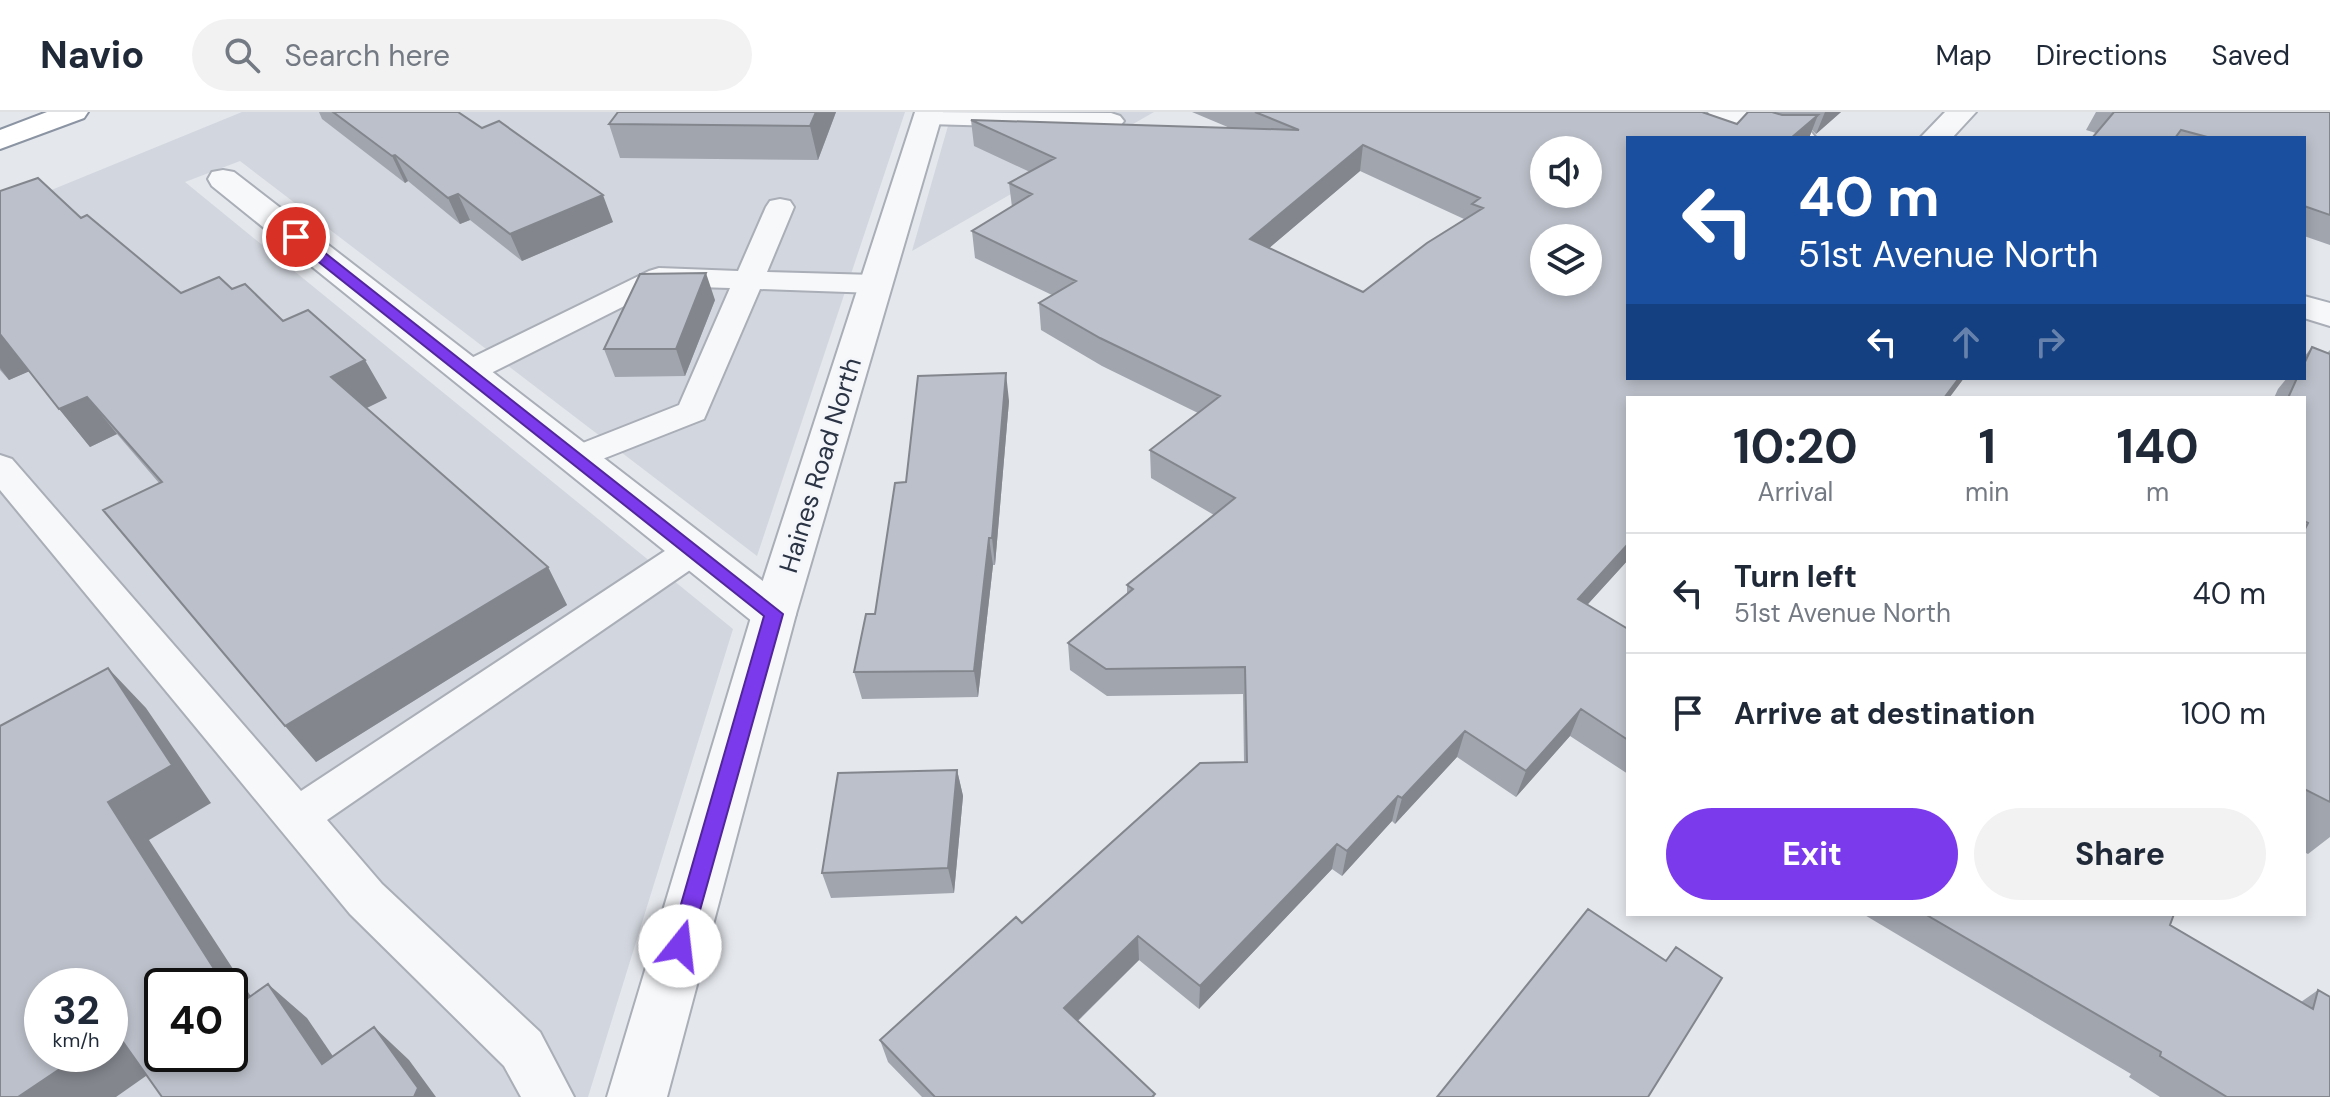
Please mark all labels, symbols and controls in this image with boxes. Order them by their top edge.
search box [192,19,752,91]
text: Navio [40,30,144,80]
icon: search [220,33,264,77]
text: Search here [284,36,450,75]
text: Map [1935,37,1992,74]
text: Directions [2036,37,2168,74]
text: Saved [2212,37,2290,74]
map controls [1530,136,1602,296]
button: sound [1530,136,1602,208]
text: 40 m [1798,160,1940,233]
icon: left [1666,168,1770,272]
pin [262,203,330,271]
icon: arrive [274,215,318,259]
button: layers [1530,224,1602,296]
text: 51st Avenue North [1798,231,2098,278]
icon: left [1860,320,1904,364]
icon: ahead [1944,320,1988,364]
icon: right [2028,320,2072,364]
street label: Haines Road North [771,353,869,577]
text: 10:20 [1733,415,1858,478]
text: 1 [1978,415,1996,478]
text: 140 [2116,415,2199,478]
text: Arrival [1758,475,1833,509]
text: min [1965,475,2009,509]
text: m [2146,475,2169,509]
text: Turn left [1734,557,1857,596]
icon: left [1666,571,1710,615]
text: 40 m [2193,574,2266,613]
text: 51st Avenue North [1734,596,1951,630]
icon: arrive [1666,691,1710,735]
text: Arrive at destination [1734,694,2035,733]
text: 100 m [2181,694,2266,733]
button: Exit [1666,808,1958,900]
button: Share [1974,808,2266,900]
position arrow [638,904,722,988]
speed limit sign: 40 [144,968,248,1072]
text: 32 [52,984,100,1036]
text: km/h [52,1027,100,1053]

